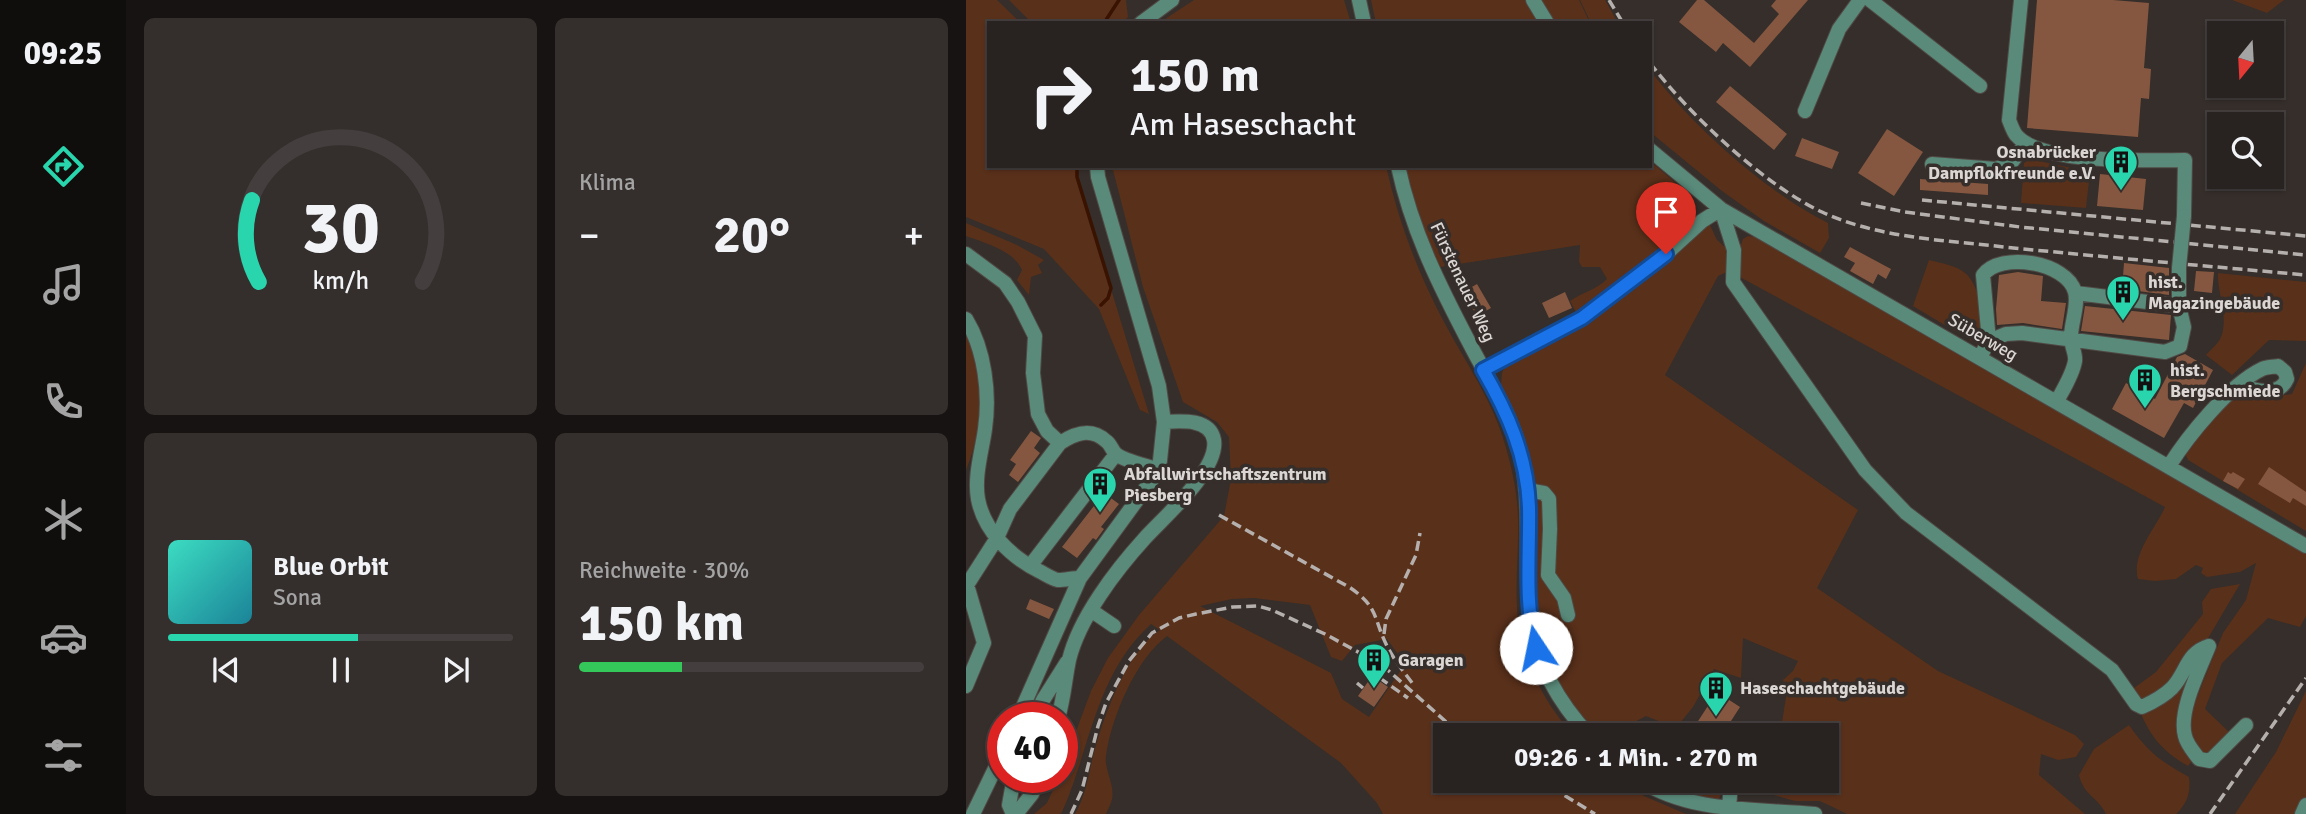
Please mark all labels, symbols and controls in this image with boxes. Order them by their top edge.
north arrow [2207,21,2284,98]
map controls [2207,21,2284,189]
text: 09:25 [24,34,102,73]
text: 150 m [1130,45,1260,105]
icon: right [1015,49,1106,140]
text: Am Haseschacht [1130,105,1356,144]
button: search [2207,112,2284,189]
place label: Osnabrücker Dampflokfreunde e.V. [1928,141,2097,184]
icon: directions [39,142,88,191]
building icon: Osnabrücker Dampflokfreunde e.V. [2102,143,2140,192]
text: Klima [579,168,636,197]
pin [1636,182,1696,254]
text: 30 [301,185,380,274]
icon: arrive [1647,193,1685,231]
text: 20° [713,203,790,267]
text: − [579,212,600,259]
text: + [903,212,924,259]
street label: Fürstenauer Weg [1426,219,1500,345]
icon: music [39,260,88,309]
text: km/h [312,265,369,296]
place label: hist. Magazingebäude [2148,271,2280,314]
building icon: hist. Magazingebäude [2104,273,2142,322]
street label: Süberweg [1944,308,2022,366]
place label: hist. Bergschmiede [2170,359,2280,402]
building icon: hist. Bergschmiede [2126,361,2164,410]
icon: phone [39,377,88,426]
place label: Abfallwirtschaftszentrum Piesberg [1124,463,1327,506]
building icon: Abfallwirtschaftszentrum Piesberg [1081,465,1119,514]
icon: climate [39,495,88,544]
text: Blue Orbit [273,551,389,583]
text: Reichweite · 30% [579,556,749,585]
text: Sona [273,583,322,612]
text: 150 km [579,591,744,655]
position arrow [1499,611,1573,685]
icon: car [39,613,88,662]
building icon: Garagen [1355,641,1393,690]
place label: Garagen [1398,649,1464,671]
icon: previous [207,651,245,689]
icon: pause [322,651,360,689]
icon: next [437,651,475,689]
building icon: Haseschachtgebäude [1697,669,1735,718]
place label: Haseschachtgebäude [1740,677,1905,699]
speed limit sign: 40 [987,702,1078,793]
icon: filters [39,731,88,780]
text: 09:26 · 1 Min. · 270 m [1514,742,1758,774]

